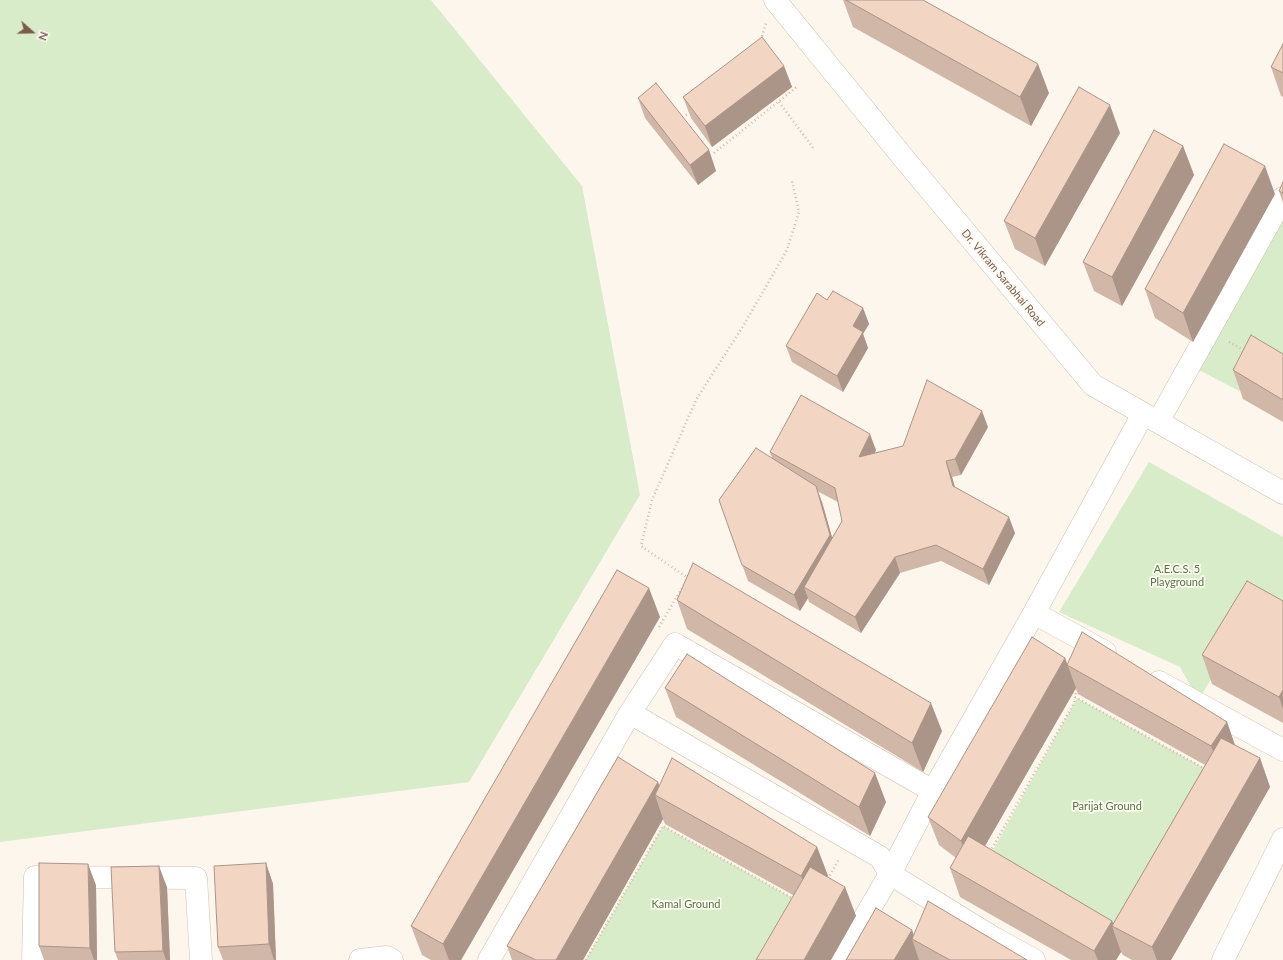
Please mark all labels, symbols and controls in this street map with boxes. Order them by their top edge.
north arrow [12,12,52,52]
text: N [36,30,51,42]
street label: Dr. Vikram Sarabhai Road [959,227,1047,329]
park label: A.E.C.S. 5 Playground [1150,562,1204,588]
park label: Parijat Ground [1072,799,1142,813]
park label: Kamal Ground [651,897,721,911]

